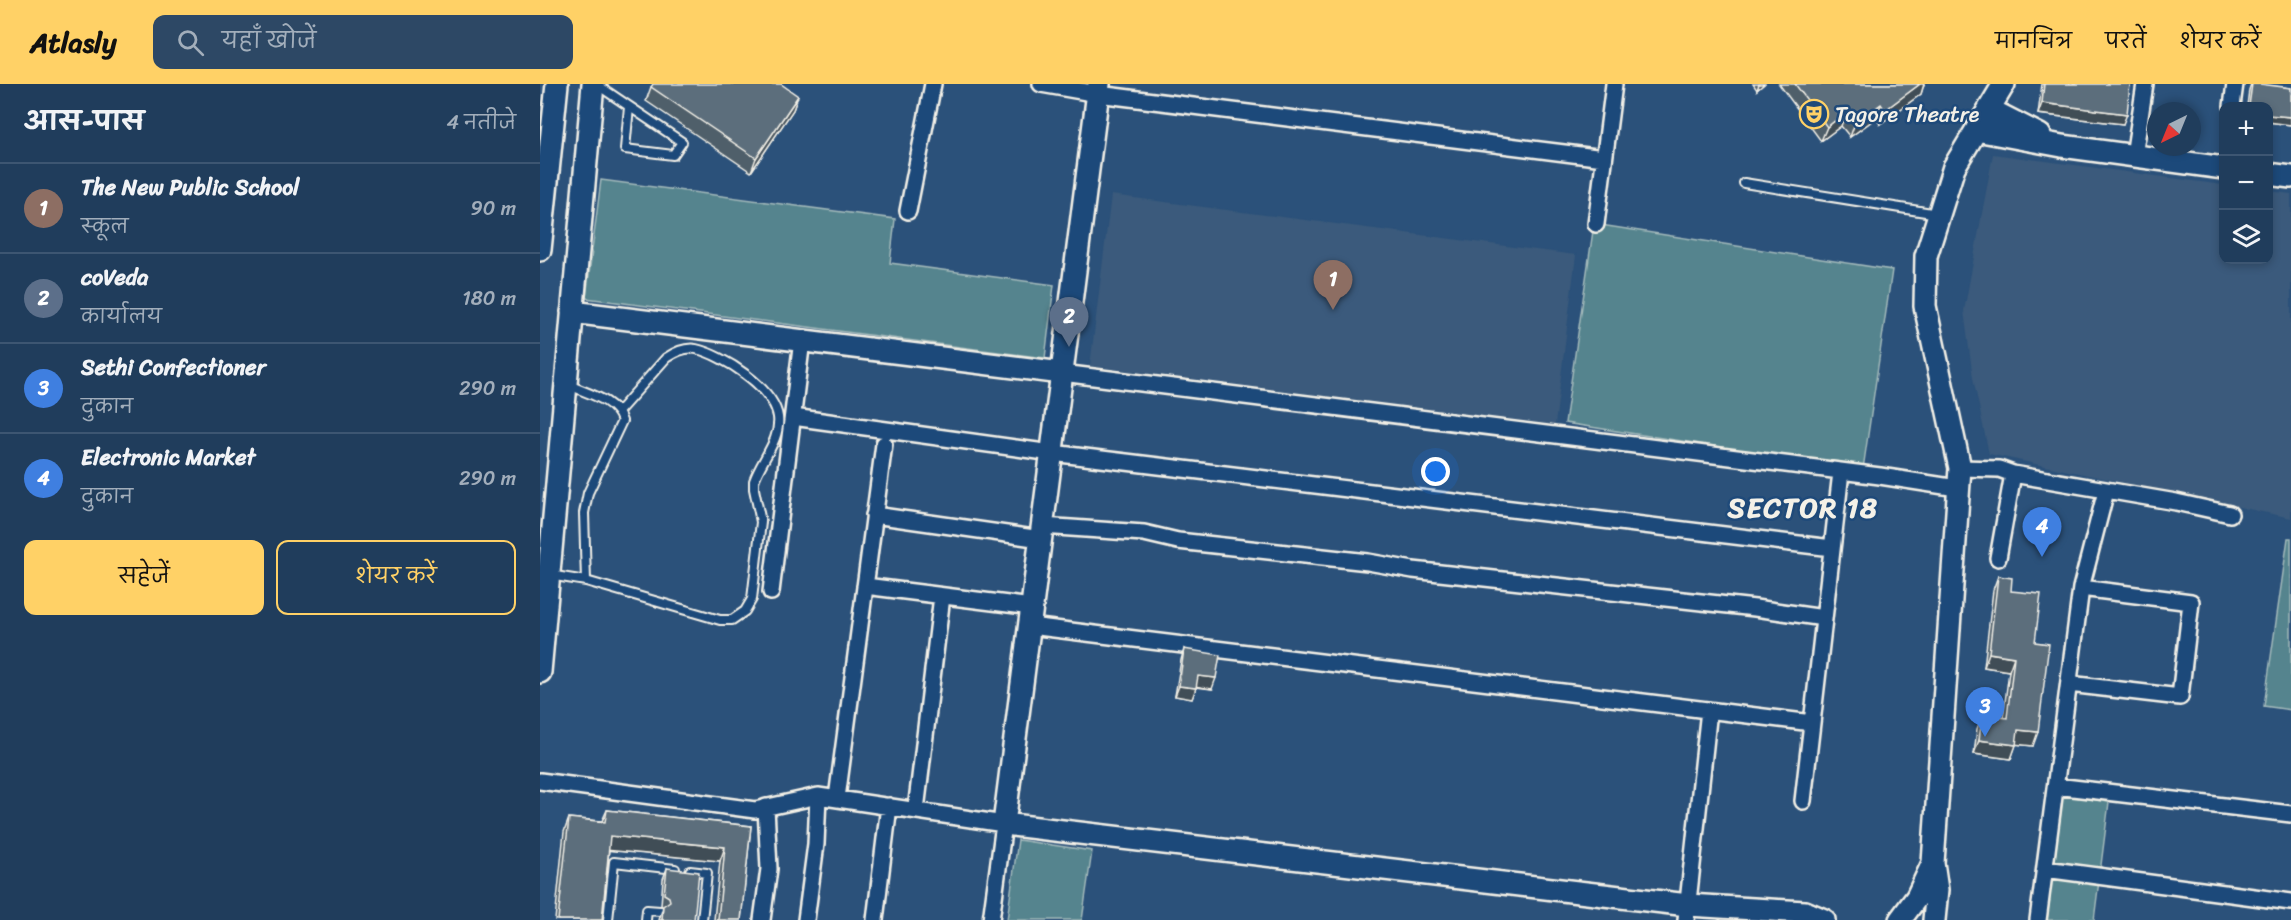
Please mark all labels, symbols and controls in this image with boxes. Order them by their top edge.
search box [153,15,573,69]
text: Atlasly [30,18,117,67]
text: यहाँ खोजें [222,21,316,60]
text: मानचित्र [1995,22,2072,60]
text: परतें [2105,22,2146,60]
text: शेयर करें [2179,22,2261,60]
icon: search [174,26,207,59]
place label: Tagore Theatre [1835,95,1980,134]
text: आस-पास [24,98,144,144]
theatre icon: Tagore Theatre [1798,98,1830,130]
north arrow [2147,102,2201,156]
map controls [2219,102,2273,264]
button: + [2219,102,2273,156]
text: 4 नतीजे [446,105,516,140]
button: − [2219,156,2273,210]
text: The New Public School [81,168,299,207]
text: 1 [39,191,48,226]
text: 90 m [471,191,516,226]
text: स्कूल [81,209,129,244]
button: layers [2219,210,2273,264]
text: coVeda [81,258,148,297]
pin: 1 [1314,260,1352,310]
text: 2 [38,281,49,316]
text: 180 m [462,281,516,316]
pin: 2 [1050,298,1088,347]
text: कार्यालय [81,299,162,334]
text: Sethi Confectioner [81,348,266,387]
text: 3 [38,371,49,406]
text: 290 m [459,371,516,406]
text: दुकान [81,389,133,424]
text: Electronic Market [81,438,255,477]
your location [1421,457,1450,486]
text: 4 [37,461,50,496]
text: 290 m [459,461,516,496]
text: दुकान [81,479,133,514]
district label: SECTOR 18 [1727,483,1878,532]
pin: 4 [2022,508,2062,557]
button: सहेजें [24,540,264,615]
button: शेयर करें [276,540,516,615]
pin: 3 [1966,688,2004,737]

